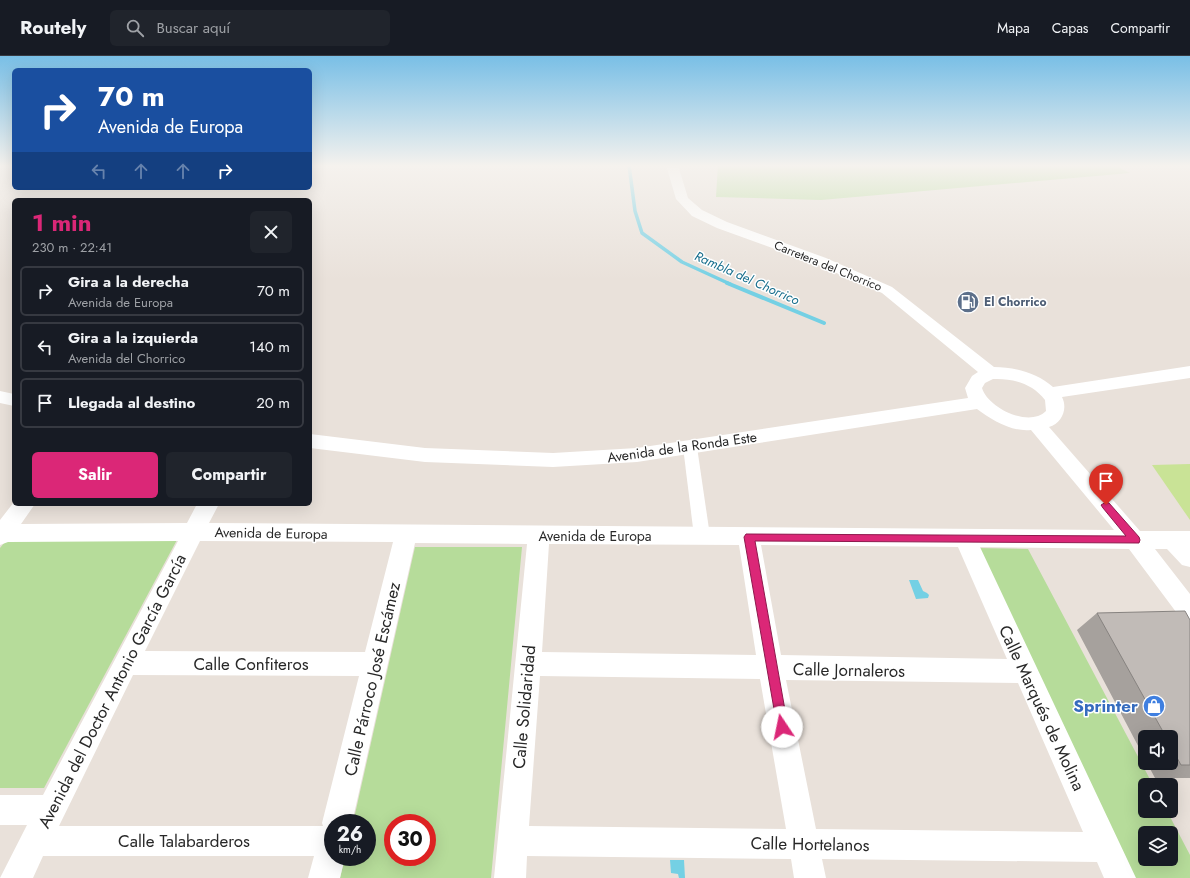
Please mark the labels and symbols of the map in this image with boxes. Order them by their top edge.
street label: Carretera del Chorrico [771,236,885,296]
water label: Rambla del Chorrico [692,246,802,310]
fuel station icon: El Chorrico [955,289,981,315]
place label: El Chorrico [984,293,1047,311]
street label: Avenida de la Ronda Este [606,427,758,467]
pin [1089,464,1123,505]
street label: Avenida de Europa [214,522,328,544]
street label: Avenida de Europa [539,526,652,546]
street label: Avenida del Doctor Antonio García García [32,550,192,832]
street label: Calle Párroco José Escámez [338,579,406,778]
street label: Calle Marqués de Molina [993,621,1091,795]
street label: Calle Solidaridad [507,644,541,770]
street label: Calle Confiteros [193,652,309,676]
street label: Calle Jornaleros [793,657,905,683]
shop icon: Sprinter [1141,693,1167,719]
place label: Sprinter [1073,694,1138,718]
position arrow [761,706,803,748]
speed limit sign: 30 [384,814,436,866]
street label: Calle Talabarderos [118,829,250,853]
street label: Calle Hortelanos [750,831,870,857]

